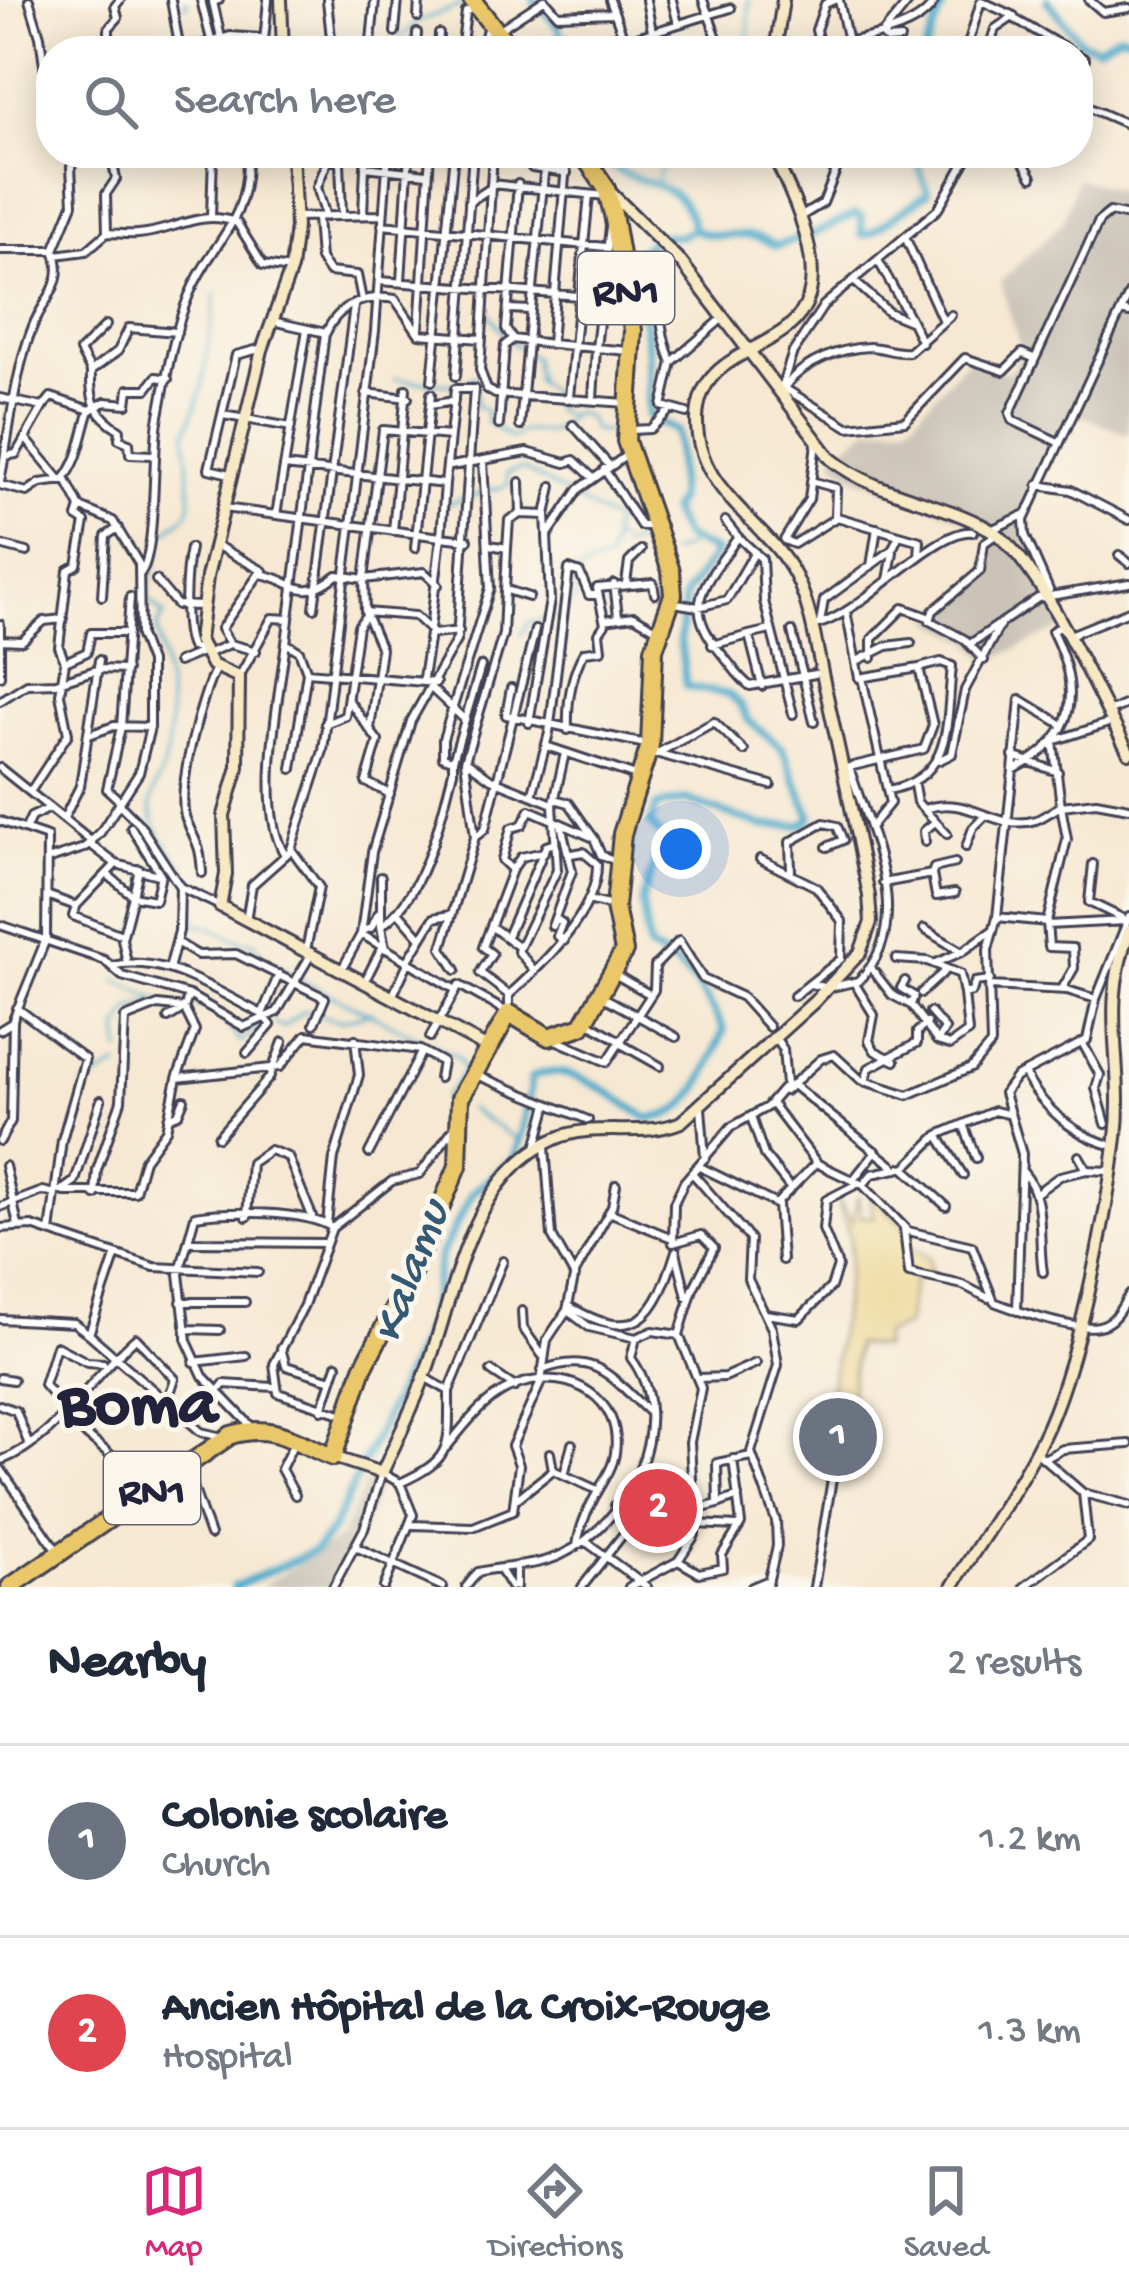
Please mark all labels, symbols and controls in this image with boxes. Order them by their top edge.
search box [36,36,1093,168]
icon: search [78,69,144,135]
text: Search here [174,76,396,129]
road number: RN1 [578,252,674,324]
your location [651,819,711,879]
water label: Kalamu [362,1191,467,1352]
district label: Boma [57,1368,221,1449]
pin: 1 [799,1392,877,1482]
road number: RN1 [104,1452,200,1524]
pin: 2 [619,1463,697,1553]
text: Nearby [48,1635,206,1695]
text: 2 results [947,1642,1081,1688]
text: Colonie scolaire [162,1791,447,1844]
text: 1 [79,1818,95,1864]
text: 1.2 km [980,1818,1081,1864]
text: Church [162,1844,270,1890]
text: Ancien Hôpital de la Croix-Rouge [162,1983,769,2036]
text: 2 [77,2010,97,2056]
text: 1.3 km [978,2010,1081,2056]
text: Hospital [162,2036,293,2082]
tab: Map [141,2158,207,2268]
tab: Directions [488,2158,622,2268]
tab: Saved [904,2158,988,2268]

